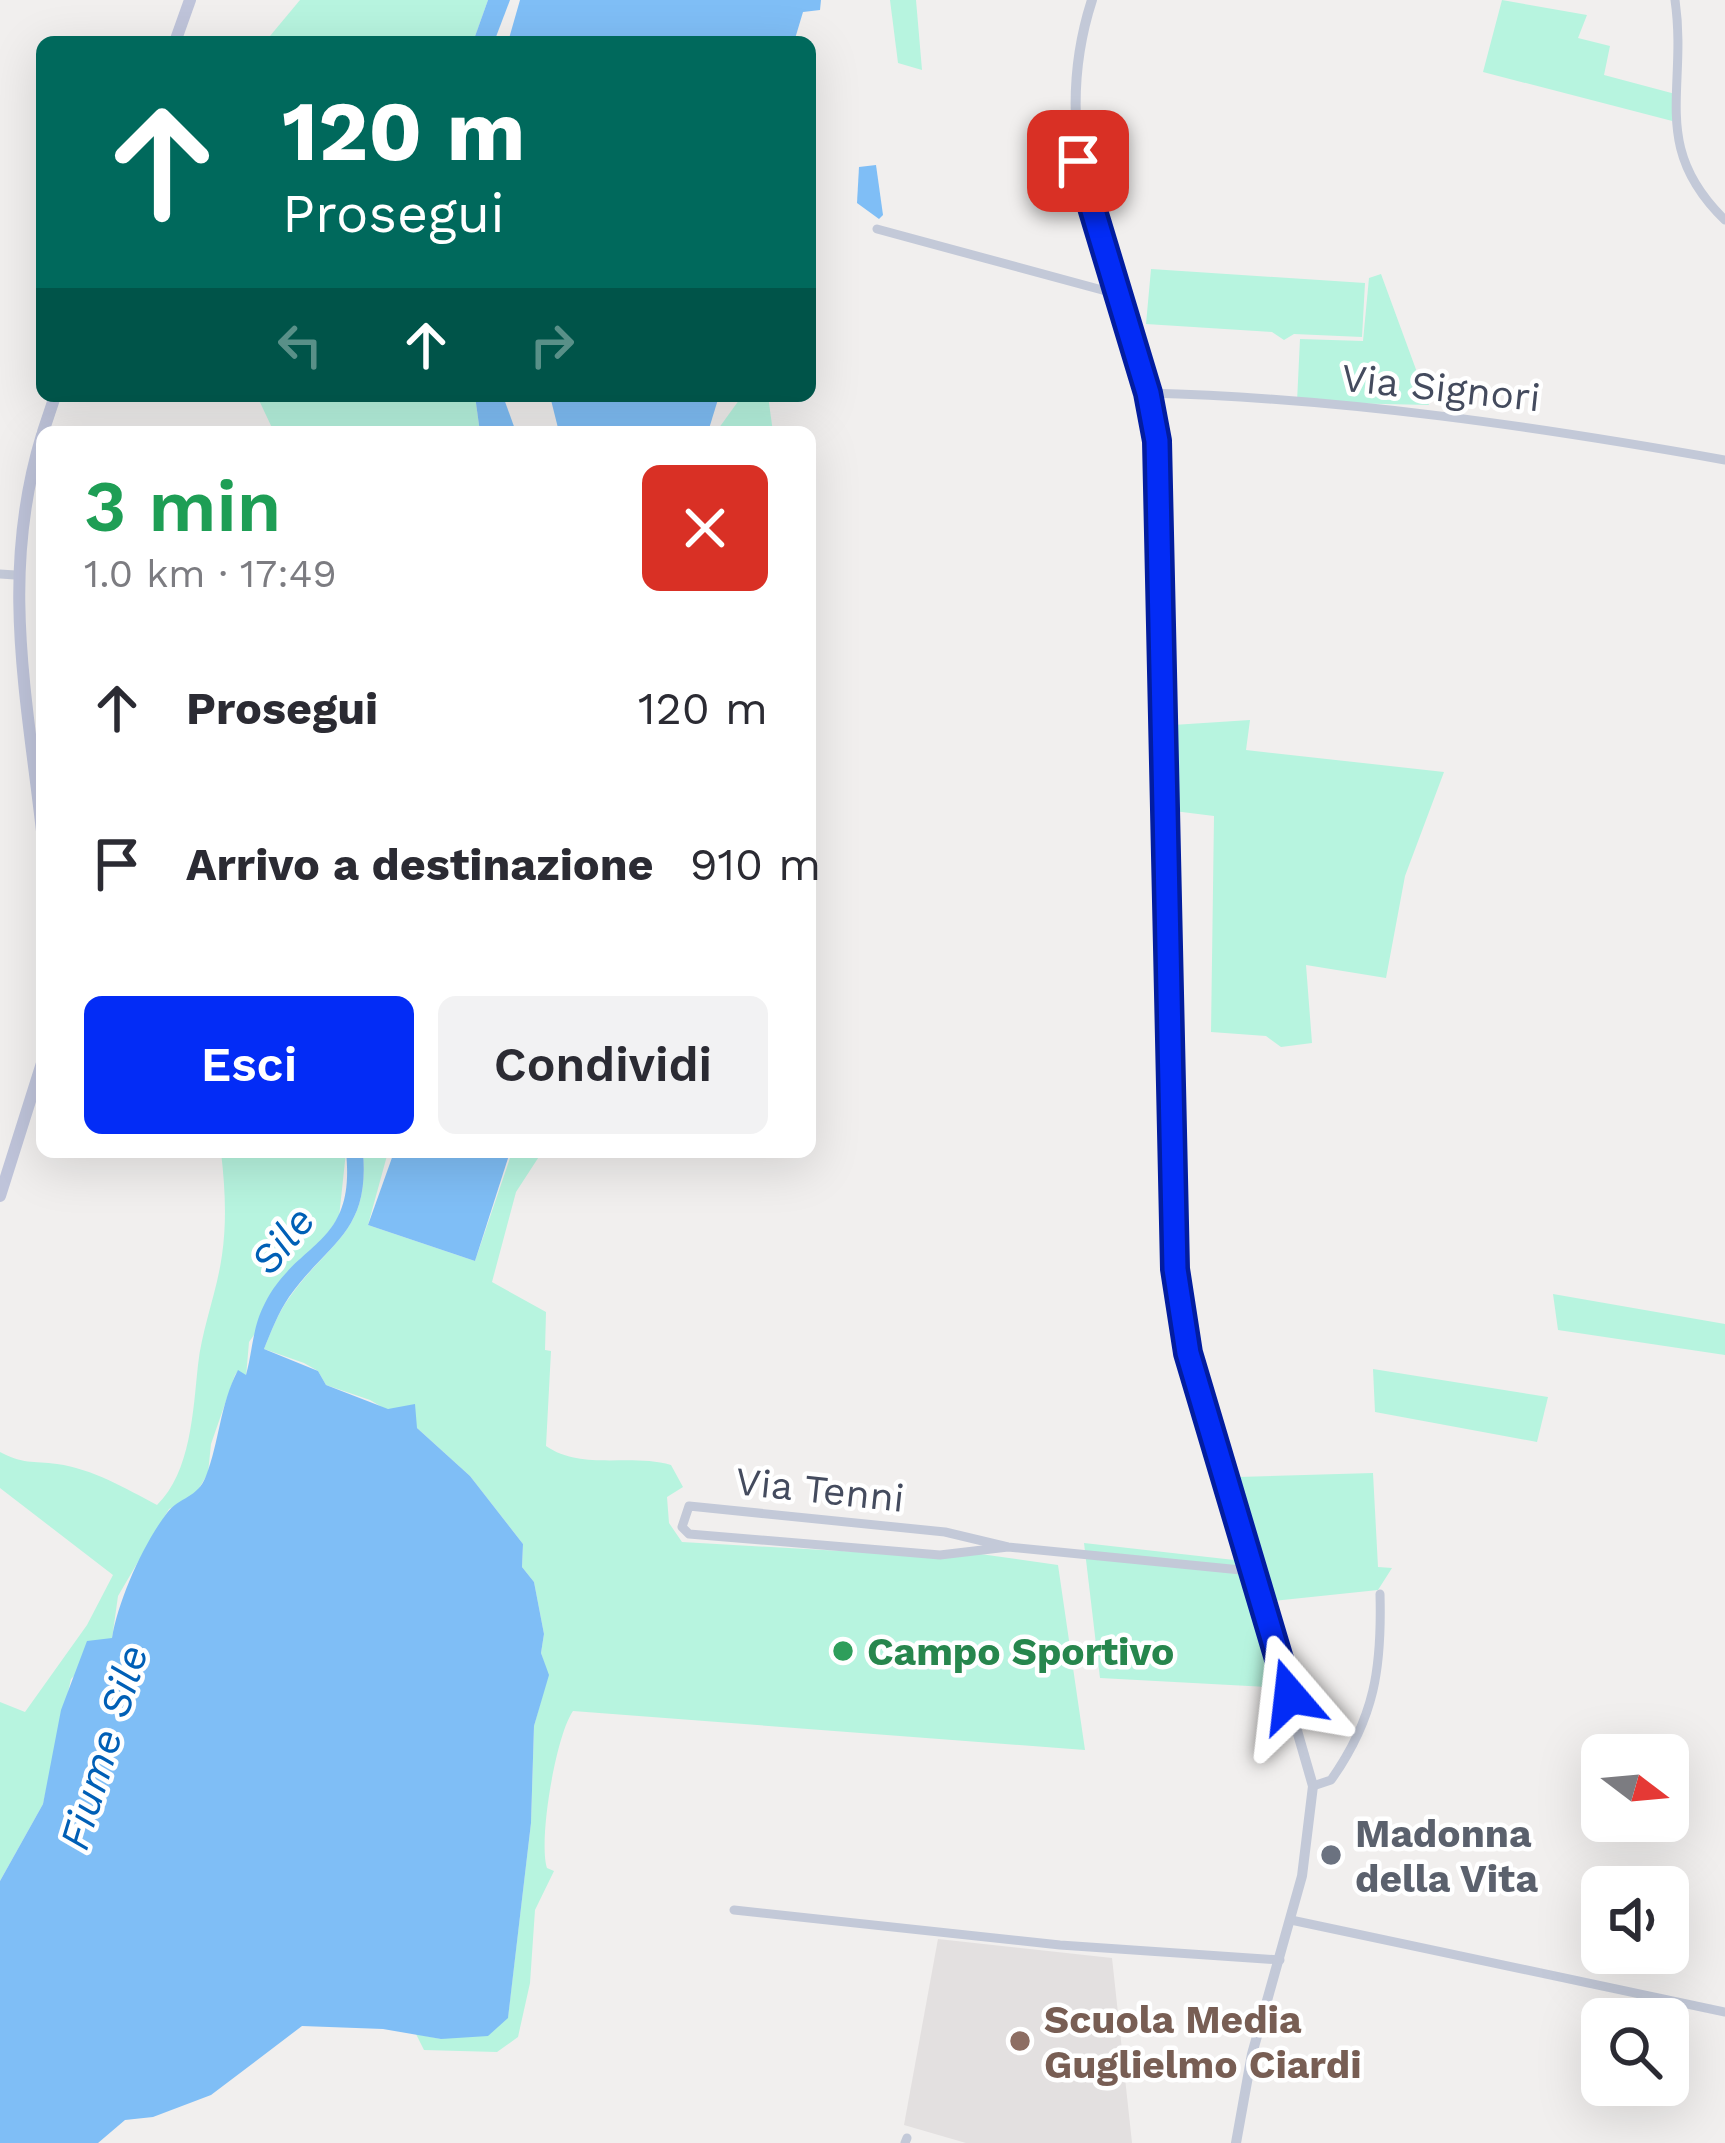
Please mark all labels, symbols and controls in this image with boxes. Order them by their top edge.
text: 120 m [282,82,525,180]
icon: ahead [84,84,240,240]
pin [1027,110,1129,212]
icon: arrive [1045,128,1111,194]
text: Prosegui [282,182,505,245]
icon: left [267,312,333,378]
icon: ahead [393,312,459,378]
icon: right [519,312,585,378]
street label: Via Signori [1339,355,1543,420]
text: 3 min [84,464,281,548]
button: close [642,465,768,591]
text: 1.0 km · 17:49 [84,551,337,596]
icon: ahead [84,675,150,741]
text: Prosegui [186,682,378,735]
text: 120 m [638,682,768,735]
icon: arrive [84,831,150,897]
text: Arrivo a destinazione [186,838,654,891]
text: 910 m [690,838,821,891]
button: Esci [84,996,414,1134]
button: Condividi [438,996,768,1134]
water label: Sile [240,1196,325,1284]
street label: Via Tenni [733,1458,907,1521]
place label: Campo Sportivo [867,1629,1174,1674]
position arrow [1227,1633,1353,1759]
marker: Campo Sportivo [830,1638,856,1664]
water label: Fiume Sile [49,1639,158,1855]
north arrow [1581,1734,1689,1842]
map controls [1581,1734,1689,2106]
place label: Madonna della Vita [1355,1811,1538,1901]
marker: Madonna della Vita [1318,1842,1344,1868]
button: sound [1581,1866,1689,1974]
place label: Scuola Media Guglielmo Ciardi [1044,1997,1362,2087]
button: search [1581,1998,1689,2106]
marker: Scuola Media Guglielmo Ciardi [1007,2028,1033,2054]

